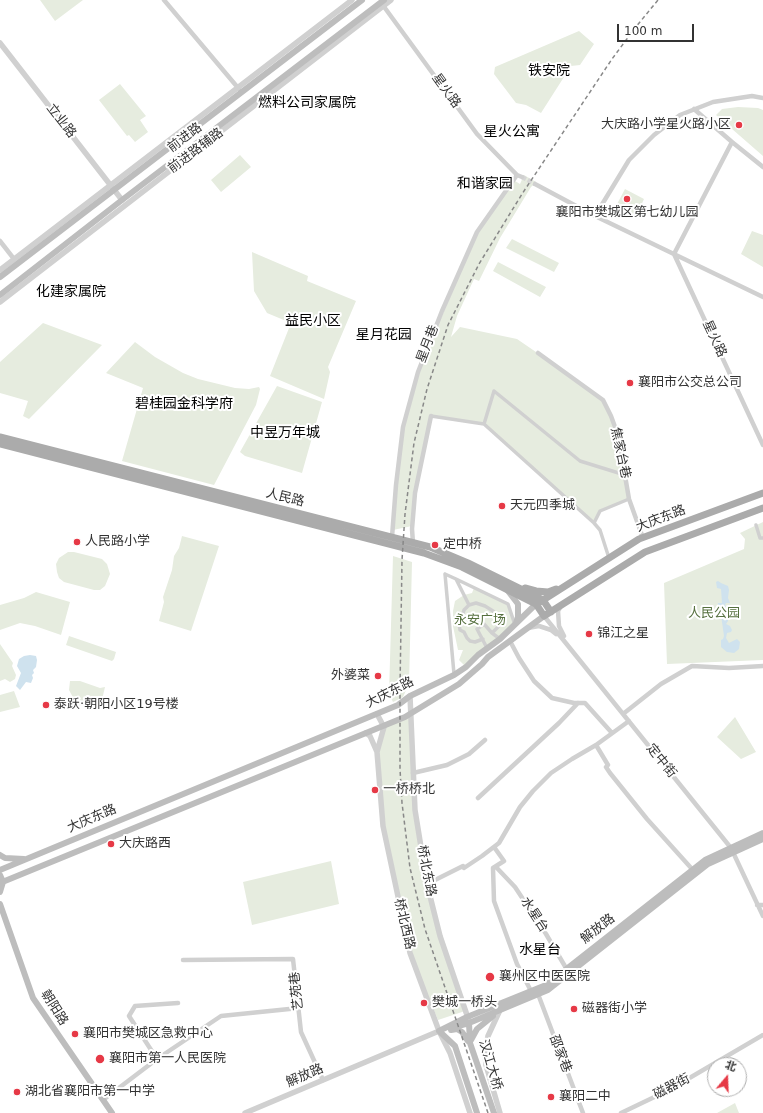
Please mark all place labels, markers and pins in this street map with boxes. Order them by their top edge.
place label: 大庆路小学星火路小区 [601,117,731,133]
marker: 大庆路小学星火路小区 [734,120,744,130]
marker: 襄阳市樊城区第七幼儿园 [622,194,632,204]
place label: 襄阳市樊城区第七幼儿园 [556,205,698,221]
place label: 襄阳市公交总公司 [638,375,742,391]
marker: 襄阳市公交总公司 [625,378,635,388]
place label: 天元四季城 [510,498,575,514]
marker: 天元四季城 [497,501,507,511]
place label: 人民路小学 [85,534,150,550]
marker: 人民路小学 [72,537,82,547]
place label: 定中桥 [443,537,482,553]
marker: 定中桥 [430,540,440,550]
place label: 锦江之星 [597,626,649,642]
marker: 锦江之星 [584,629,594,639]
place label: 外婆菜 [331,668,370,684]
marker: 外婆菜 [373,671,383,681]
place label: 泰跃·朝阳小区19号楼 [54,697,179,713]
marker: 泰跃·朝阳小区19号楼 [41,700,51,710]
place label: 一桥桥北 [383,782,435,798]
marker: 一桥桥北 [370,785,380,795]
place label: 大庆路西 [119,836,171,852]
marker: 大庆路西 [106,839,116,849]
place label: 襄州区中医医院 [499,969,590,985]
marker: 襄州区中医医院 [484,971,496,983]
place label: 樊城一桥头 [432,995,497,1011]
marker: 樊城一桥头 [419,998,429,1008]
place label: 磁器街小学 [582,1001,647,1017]
marker: 磁器街小学 [569,1004,579,1014]
place label: 襄阳市樊城区急救中心 [83,1026,213,1042]
marker: 襄阳市樊城区急救中心 [70,1029,80,1039]
place label: 襄阳市第一人民医院 [109,1051,226,1067]
marker: 襄阳市第一人民医院 [94,1053,106,1065]
place label: 湖北省襄阳市第一中学 [25,1084,155,1100]
marker: 湖北省襄阳市第一中学 [12,1087,22,1097]
place label: 襄阳二中 [559,1089,611,1105]
marker: 襄阳二中 [546,1092,556,1102]

